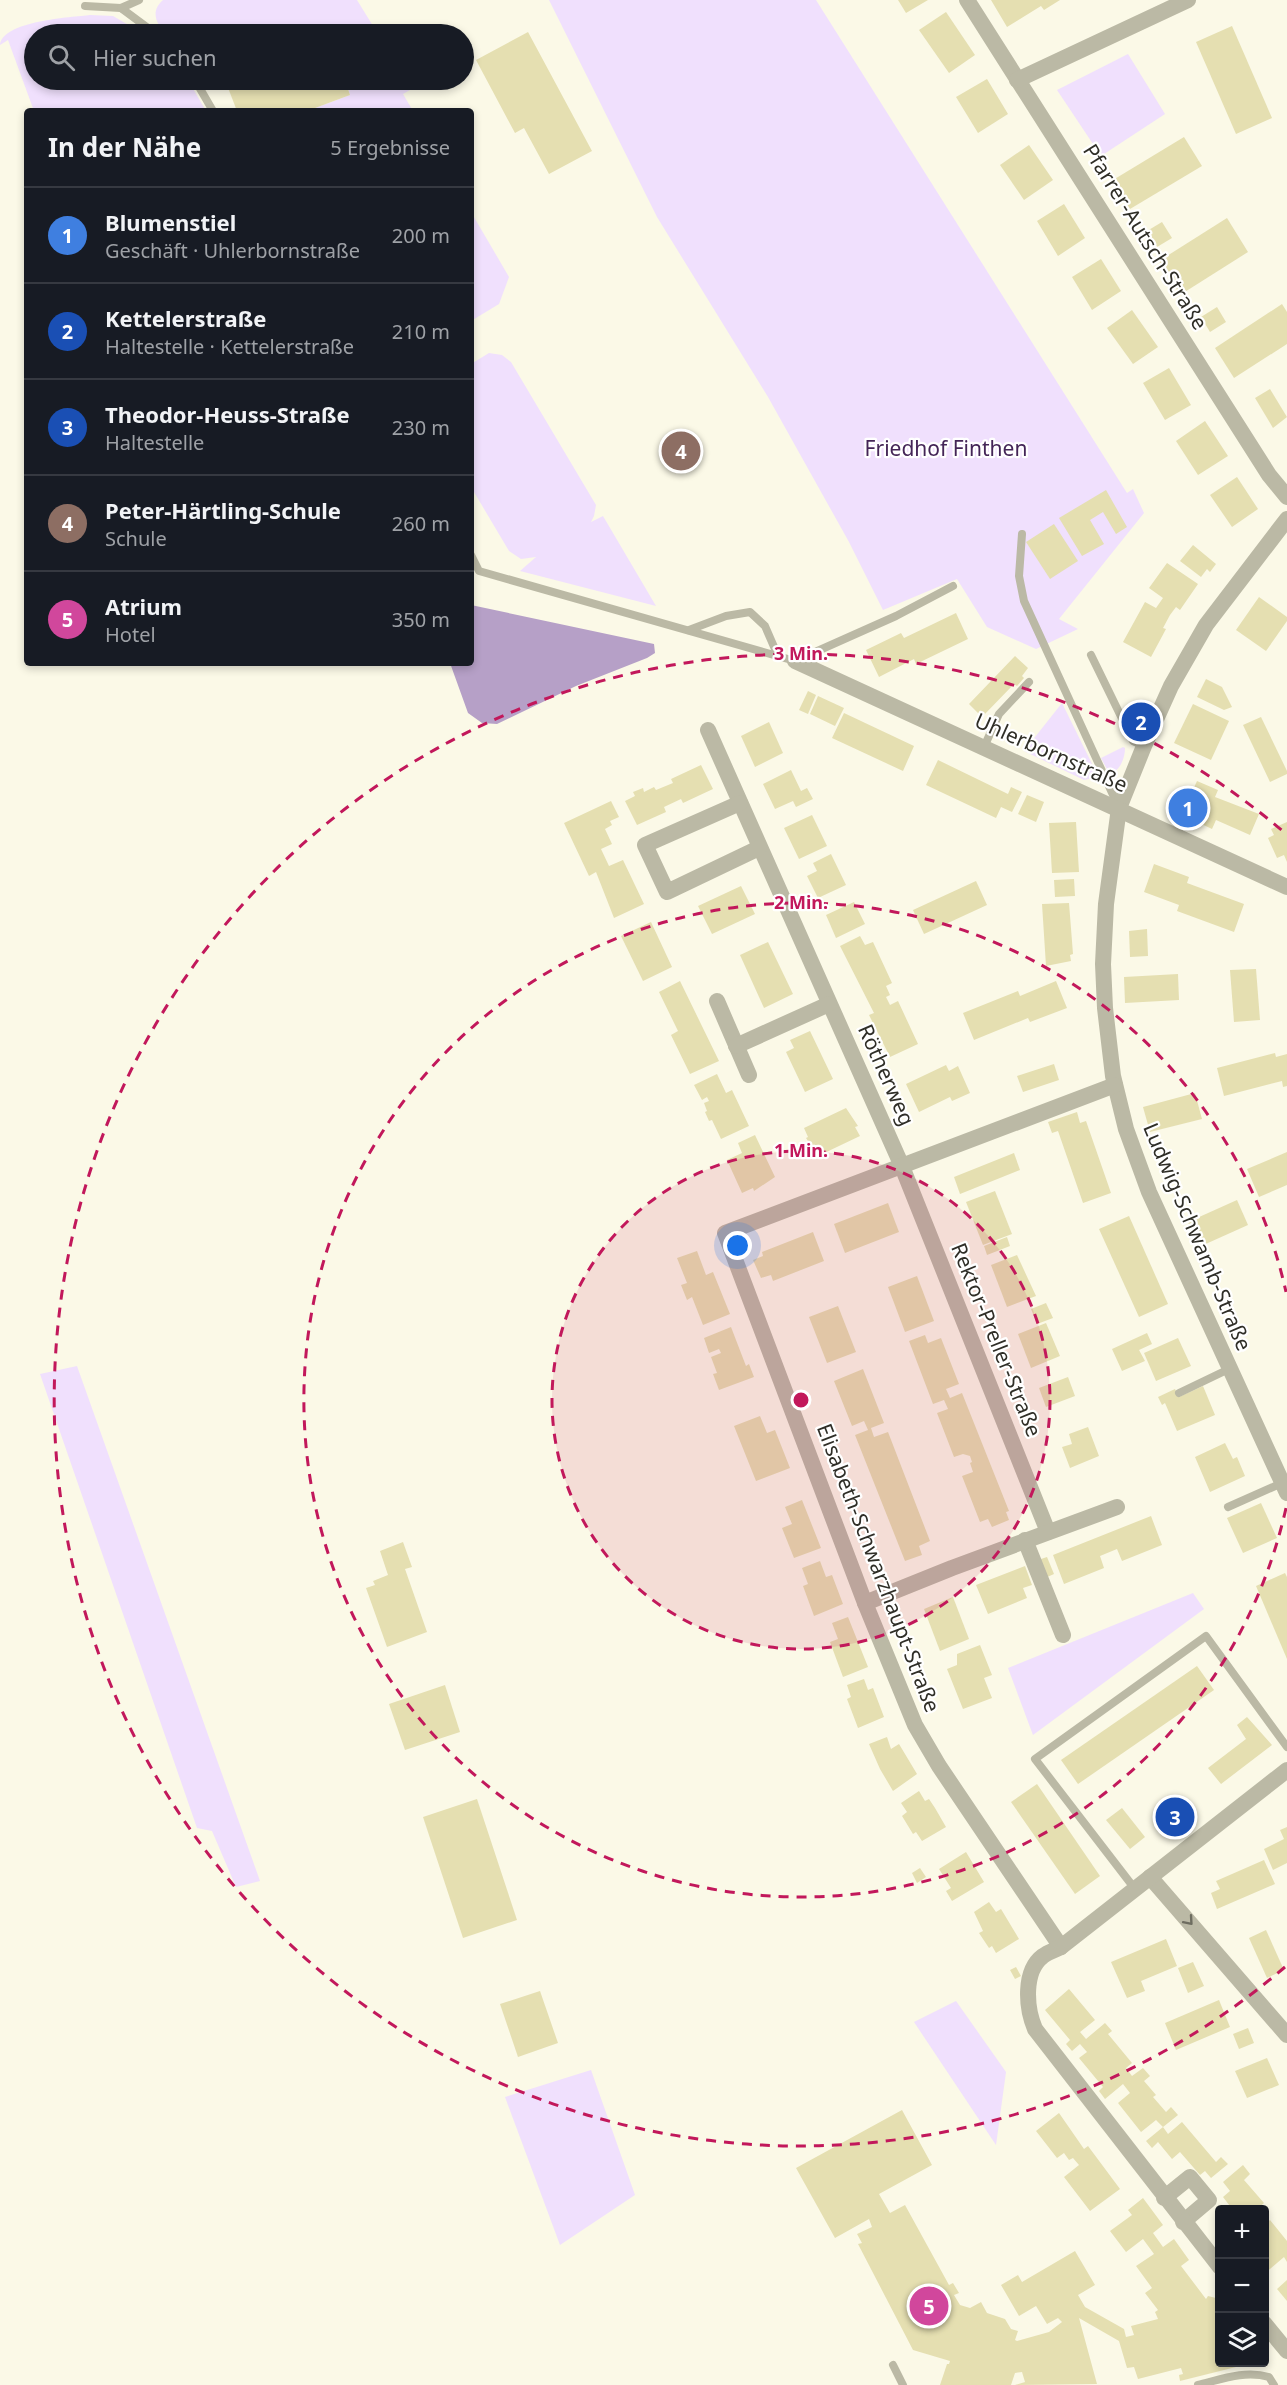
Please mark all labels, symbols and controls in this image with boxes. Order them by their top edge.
search box [24,24,474,90]
icon: search [45,41,78,74]
text: Hier suchen [93,42,217,72]
text: In der Nähe [48,129,201,165]
text: 5 Ergebnisse [330,134,450,161]
street label: Pfarrer-Autsch-Straße [1077,138,1214,335]
text: Blumenstiel [105,207,236,237]
text: 1 [62,222,73,249]
text: 200 m [392,222,450,249]
text: Geschäft · Uhlerbornstraße [105,237,360,264]
text: Kettelerstraße [105,303,266,333]
text: 2 [62,318,73,345]
text: 210 m [392,318,450,345]
text: Haltestelle · Kettelerstraße [105,333,354,360]
text: Theodor-Heuss-Straße [105,399,350,429]
text: 3 [62,414,73,441]
text: 230 m [392,414,450,441]
pin: 4 [662,428,700,474]
text: Haltestelle [105,429,204,456]
park label: Friedhof Finthen [865,434,1027,462]
text: Peter-Härtling-Schule [105,495,341,525]
text: 4 [62,510,73,537]
text: 260 m [392,510,450,537]
text: Schule [105,525,167,552]
text: Atrium [105,591,182,621]
text: 5 [62,606,73,633]
text: 350 m [392,606,450,633]
text: Hotel [105,621,156,648]
text: 3 Min. [774,641,828,665]
pin: 2 [1122,700,1160,744]
street label: Uhlerbornstraße [971,706,1132,798]
pin: 1 [1168,786,1208,830]
text: 2 Min. [774,890,828,914]
street label: Rötherweg [852,1020,922,1130]
street label: Ludwig-Schwamb-Straße [1137,1118,1259,1355]
text: 1 Min. [774,1138,828,1162]
your location [723,1231,752,1260]
street label: Rektor-Preller-Straße [945,1238,1049,1441]
centre of rings [791,1390,811,1410]
street label: Elisabeth-Schwarzhaupt-Straße [811,1419,947,1716]
pin: 3 [1156,1794,1194,1840]
one-way arrow [1181,1914,1192,1925]
map controls [1215,2205,1269,2367]
button: + [1215,2205,1269,2259]
button: − [1215,2259,1269,2313]
pin: 5 [910,2284,948,2328]
button: layers [1215,2313,1269,2367]

